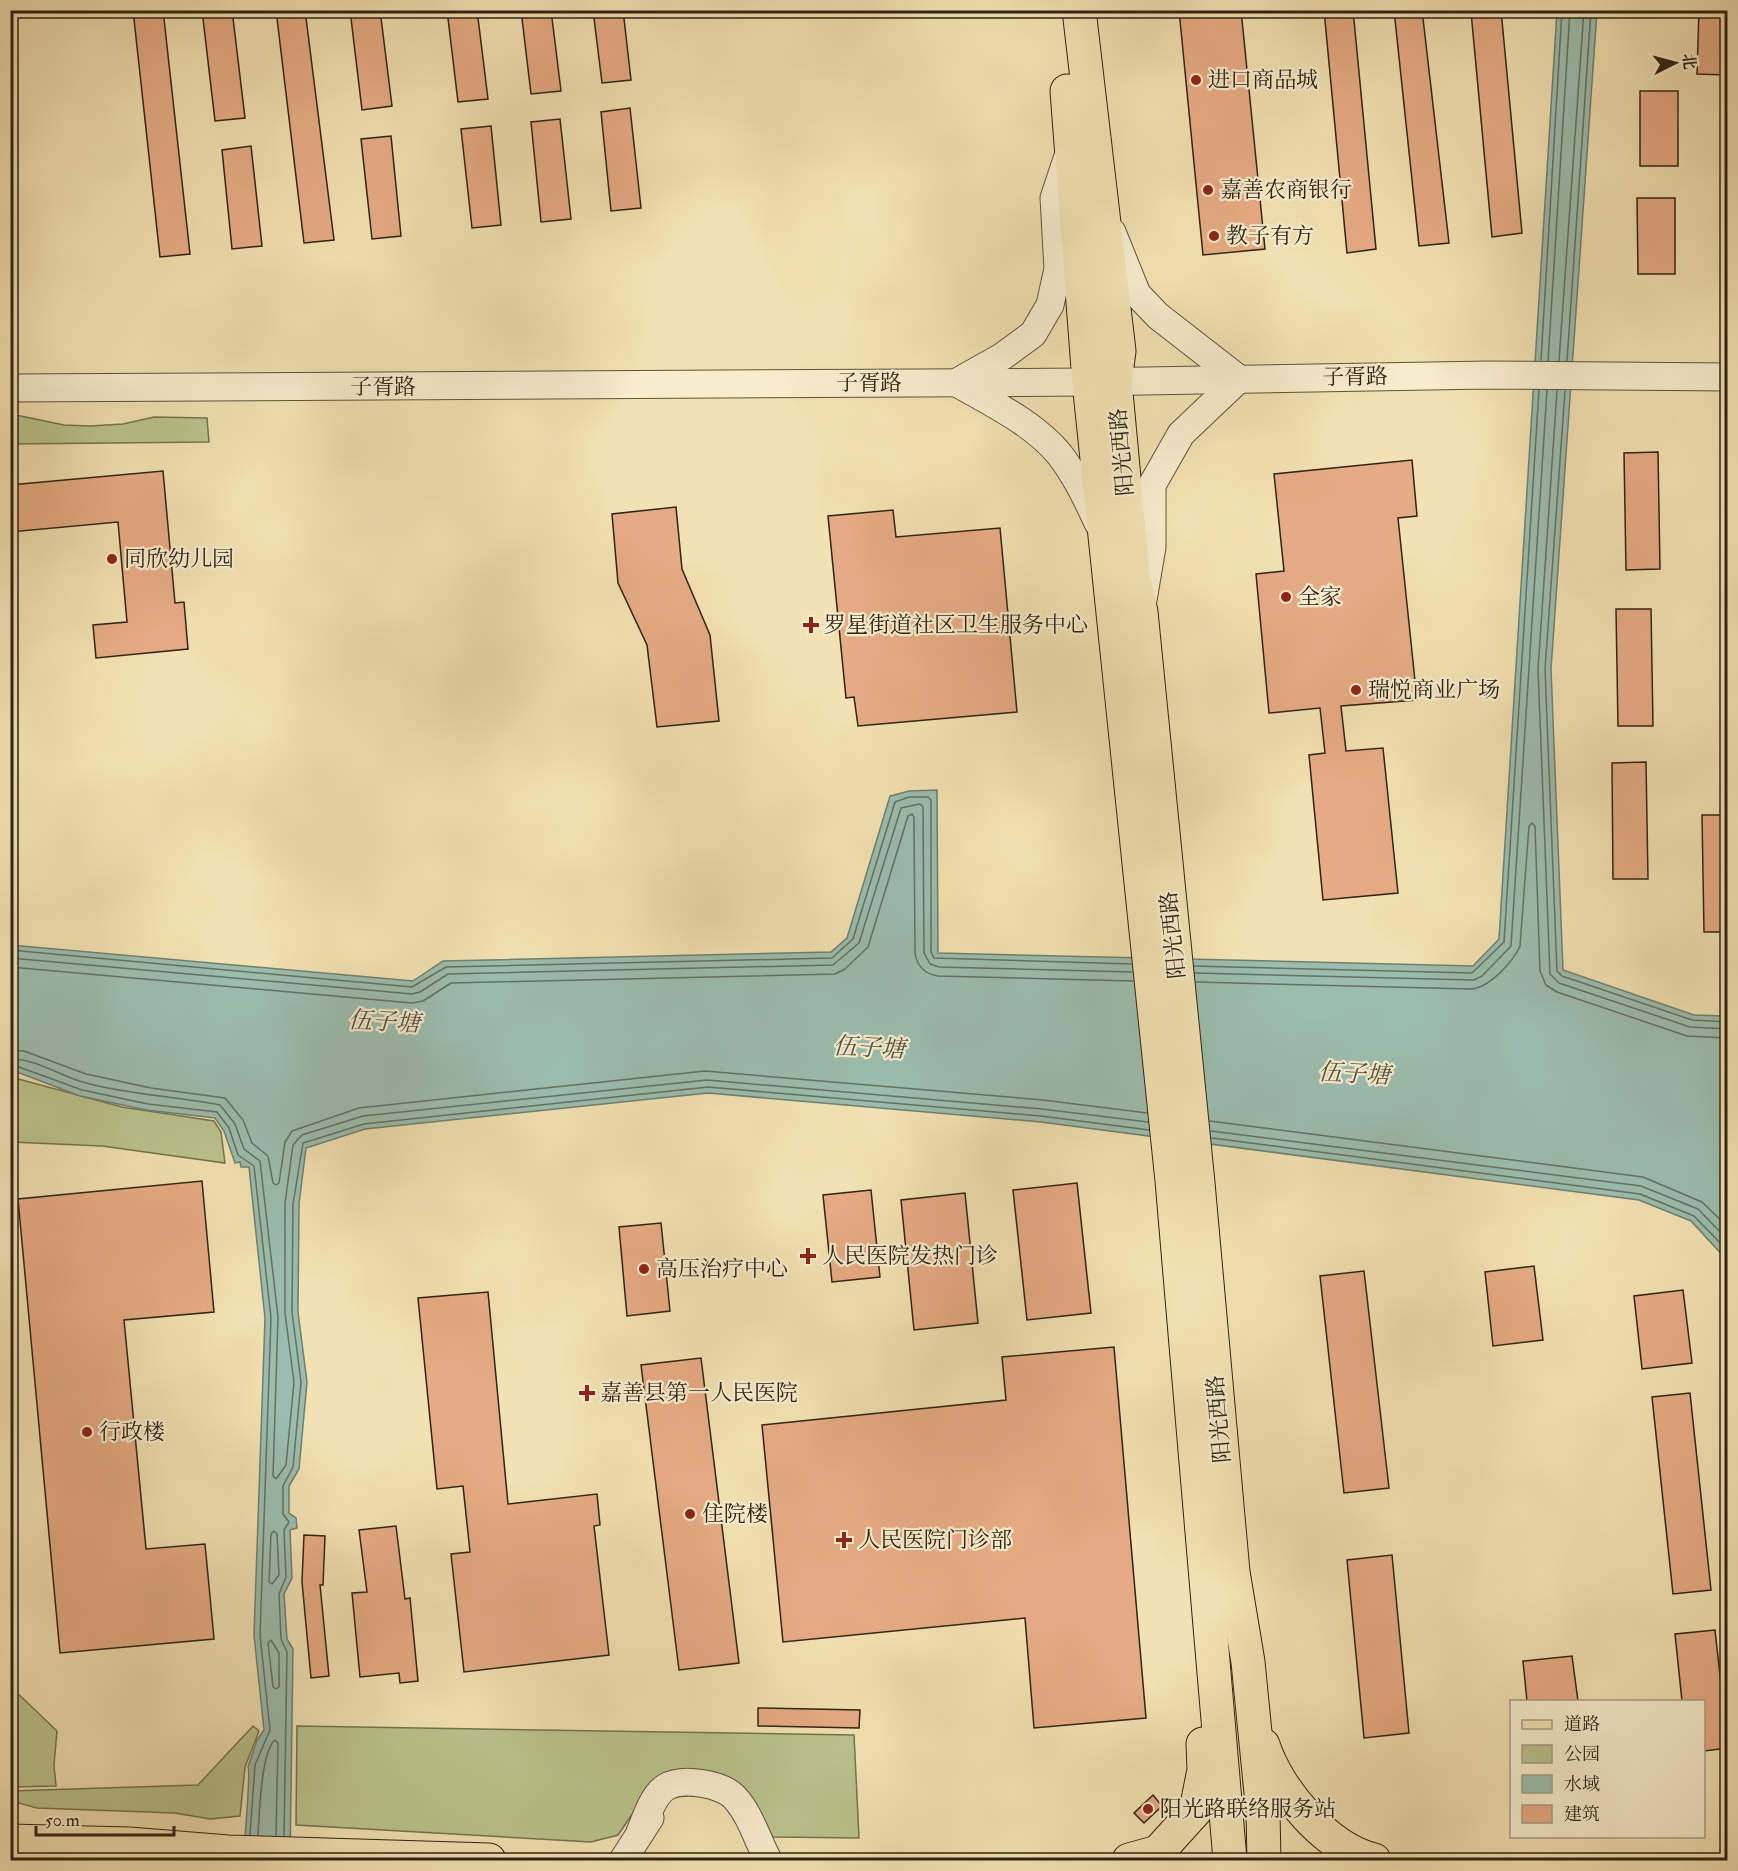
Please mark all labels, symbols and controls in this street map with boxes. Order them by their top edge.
north arrow [1645,33,1705,93]
text: 北 [1678,53,1700,71]
place label: 进口商品城 [1208,66,1318,94]
marker: 进口商品城 [1189,73,1203,87]
place label: 嘉善农商银行 [1220,176,1352,204]
marker: 嘉善农商银行 [1201,183,1215,197]
place label: 教子有方 [1226,222,1314,250]
marker: 教子有方 [1207,229,1221,243]
street label: 子胥路 [1322,362,1388,392]
street label: 子胥路 [836,369,902,397]
street label: 子胥路 [350,373,416,401]
street label: 阳光西路 [1104,407,1140,497]
place label: 同欣幼儿园 [124,545,234,573]
marker: 同欣幼儿园 [105,552,119,566]
place label: 全家 [1298,583,1342,611]
marker: 全家 [1279,590,1293,604]
place label: 罗星街道社区卫生服务中心 [824,611,1088,639]
marker: 罗星街道社区卫生服务中心 [802,616,820,634]
place label: 瑞悦商业广场 [1368,676,1500,704]
marker: 瑞悦商业广场 [1349,683,1363,697]
street label: 阳光西路 [1154,890,1192,980]
water label: 伍子塘 [347,1005,425,1040]
water label: 伍子塘 [832,1031,910,1066]
water label: 伍子塘 [1317,1057,1395,1092]
place label: 人民医院发热门诊 [822,1242,998,1270]
marker: 人民医院发热门诊 [799,1247,817,1265]
place label: 高压治疗中心 [656,1255,788,1283]
marker: 高压治疗中心 [637,1262,651,1276]
street label: 阳光西路 [1201,1374,1237,1464]
place label: 嘉善县第一人民医院 [600,1379,798,1407]
marker: 嘉善县第一人民医院 [578,1384,596,1402]
place label: 行政楼 [99,1418,165,1446]
marker: 行政楼 [80,1425,94,1439]
place label: 住院楼 [702,1500,768,1528]
marker: 住院楼 [683,1507,697,1521]
place label: 人民医院门诊部 [858,1526,1012,1554]
marker: 人民医院门诊部 [835,1531,853,1549]
legend [1510,1700,1705,1838]
text: 道路 [1564,1713,1600,1736]
text: 公园 [1564,1743,1600,1766]
text: 水域 [1564,1773,1600,1796]
place label: 阳光路联络服务站 [1160,1795,1336,1823]
scale bar [36,1799,174,1837]
marker: 阳光路联络服务站 [1141,1802,1155,1816]
text: 建筑 [1564,1803,1600,1826]
text: 50 m [45,1809,80,1832]

